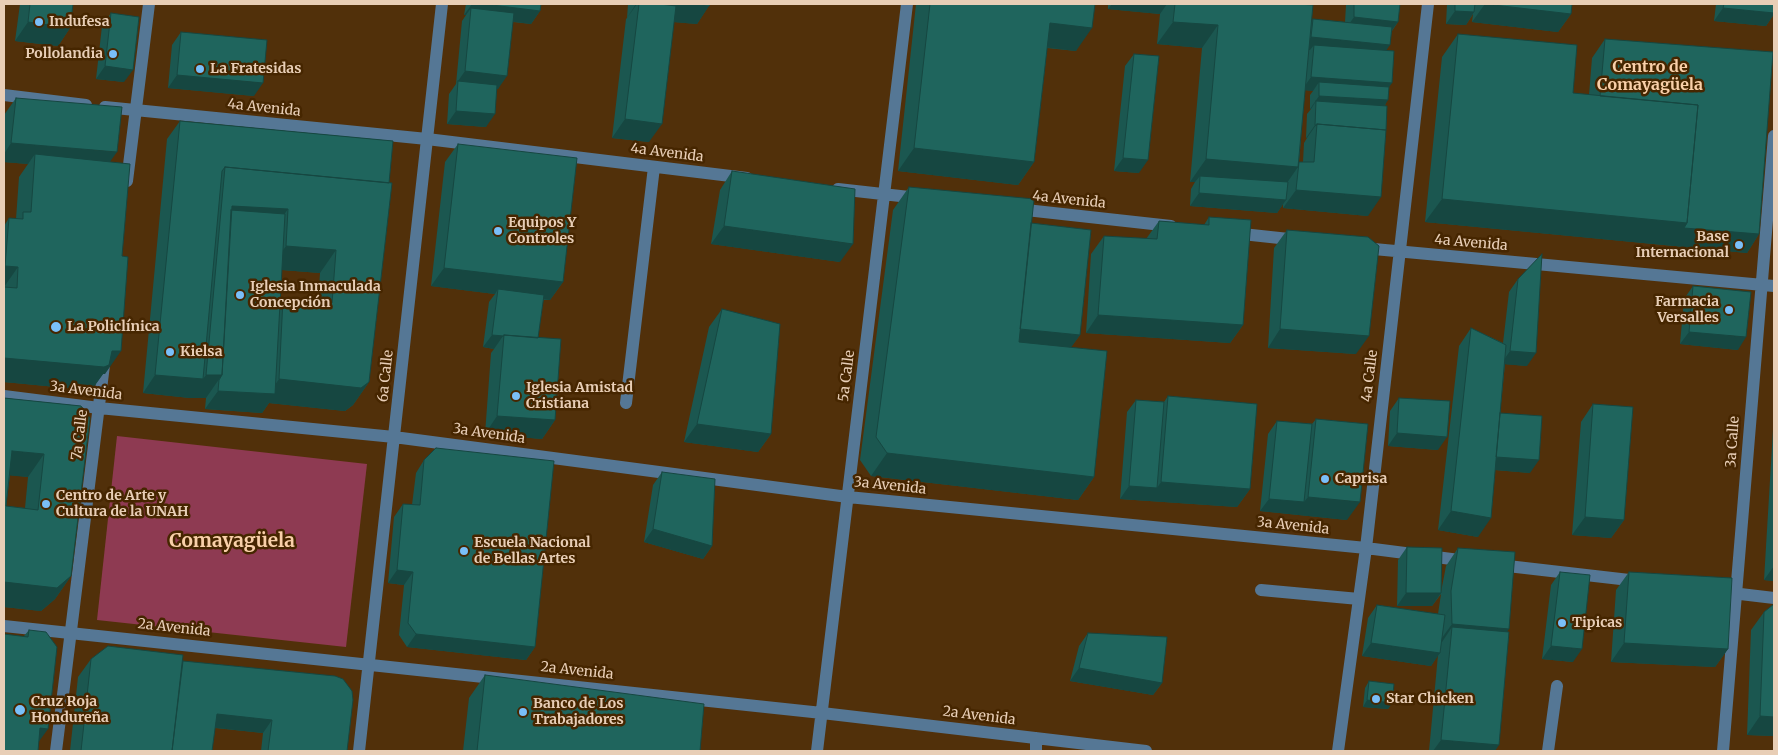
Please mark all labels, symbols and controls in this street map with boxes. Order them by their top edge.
place label: Indufesa [49,14,110,30]
marker: Indufesa [33,16,45,28]
place label: Pollolandia [25,46,103,62]
marker: Pollolandia [107,48,119,60]
district label: Centro de Comayagüela [1597,57,1703,95]
place label: La Fratesidas [210,61,301,77]
marker: La Fratesidas [194,63,206,75]
street label: 4a Avenida [227,96,301,120]
street label: 4a Avenida [629,140,705,166]
street label: 4a Avenida [1032,188,1106,212]
place label: Equipos Y Controles [508,215,576,248]
marker: Equipos Y Controles [492,225,504,237]
place label: Base Internacional [1635,229,1729,262]
street label: 4a Avenida [1434,231,1508,255]
marker: Base Internacional [1733,239,1745,251]
place label: Iglesia Inmaculada Concepción [250,279,381,312]
marker: Iglesia Inmaculada Concepción [234,289,246,301]
place label: Farmacia Versalles [1655,294,1719,326]
marker: Farmacia Versalles [1723,304,1735,316]
place label: La Policlínica [67,319,160,335]
marker: La Policlínica [49,320,63,334]
place label: Kielsa [180,344,222,360]
marker: Kielsa [164,346,176,358]
street label: 6a Calle [375,349,397,403]
street label: 5a Calle [836,349,858,403]
street label: 4a Calle [1358,349,1382,403]
street label: 3a Avenida [49,378,123,404]
place label: Iglesia Amistad Cristiana [526,380,633,412]
marker: Iglesia Amistad Cristiana [510,390,522,402]
street label: 7a Calle [69,409,91,461]
street label: 3a Calle [1723,416,1743,468]
street label: 3a Avenida [452,421,526,447]
place label: Caprisa [1335,471,1387,487]
marker: Caprisa [1319,473,1331,485]
street label: 3a Avenida [853,474,927,498]
place label: Centro de Arte y Cultura de la UNAH [56,488,188,520]
marker: Centro de Arte y Cultura de la UNAH [40,498,52,510]
street label: 3a Avenida [1256,514,1330,538]
district label: Comayagüela [169,531,295,553]
place label: Escuela Nacional de Bellas Artes [474,535,591,568]
marker: Escuela Nacional de Bellas Artes [458,545,470,557]
place label: Tipicas [1572,615,1622,631]
street label: 2a Avenida [137,616,211,640]
marker: Tipicas [1556,617,1568,629]
street label: 2a Avenida [540,659,614,683]
place label: Star Chicken [1386,691,1474,707]
marker: Star Chicken [1370,693,1382,705]
place label: Cruz Roja Hondureña [31,694,109,726]
place label: Banco de Los Trabajadores [533,696,624,729]
marker: Cruz Roja Hondureña [13,703,27,717]
street label: 2a Avenida [942,703,1016,729]
marker: Banco de Los Trabajadores [517,706,529,718]

